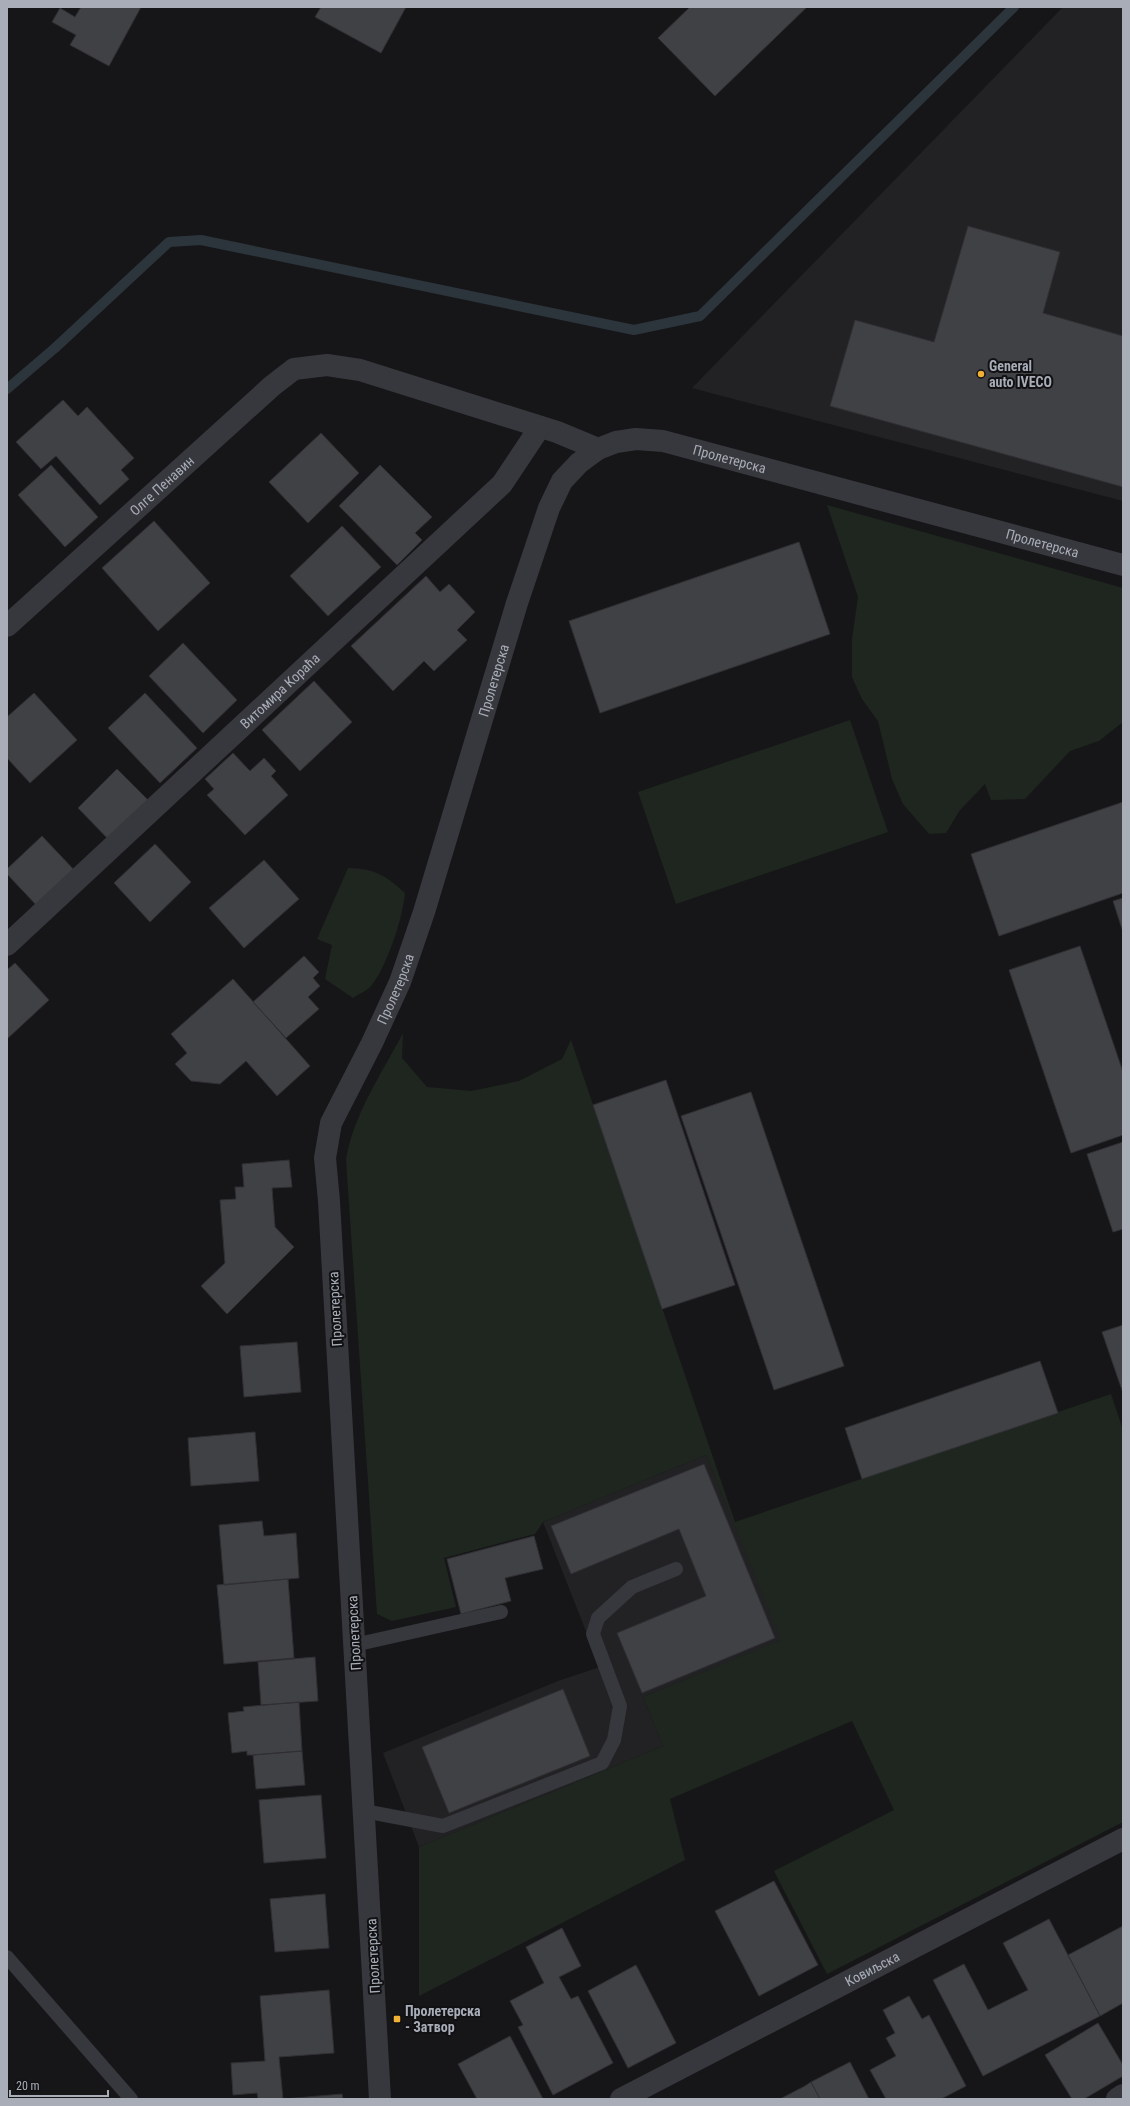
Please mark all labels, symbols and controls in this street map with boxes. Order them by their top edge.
place label: General auto IVECO [989,358,1052,390]
marker: General auto IVECO [976,369,986,379]
street label: Пролетерска [691,441,768,476]
street label: Олге Пенавин [127,453,197,519]
street label: Пролетерска [1004,526,1081,561]
street label: Пролетерска [475,642,512,719]
street label: Витомира Кораћа [237,650,323,732]
street label: Пролетерска [374,952,417,1027]
street label: Пролетерска [325,1271,345,1347]
street label: Пролетерска [344,1595,364,1671]
street label: Пролетерска [363,1918,383,1994]
street label: Ковиљска [842,1948,902,1990]
place label: Пролетерска - Затвор [405,2003,481,2035]
marker: Пролетерска - Затвор [392,2014,402,2024]
scale bar [10,2072,108,2098]
text: 20 m [16,2079,40,2093]

